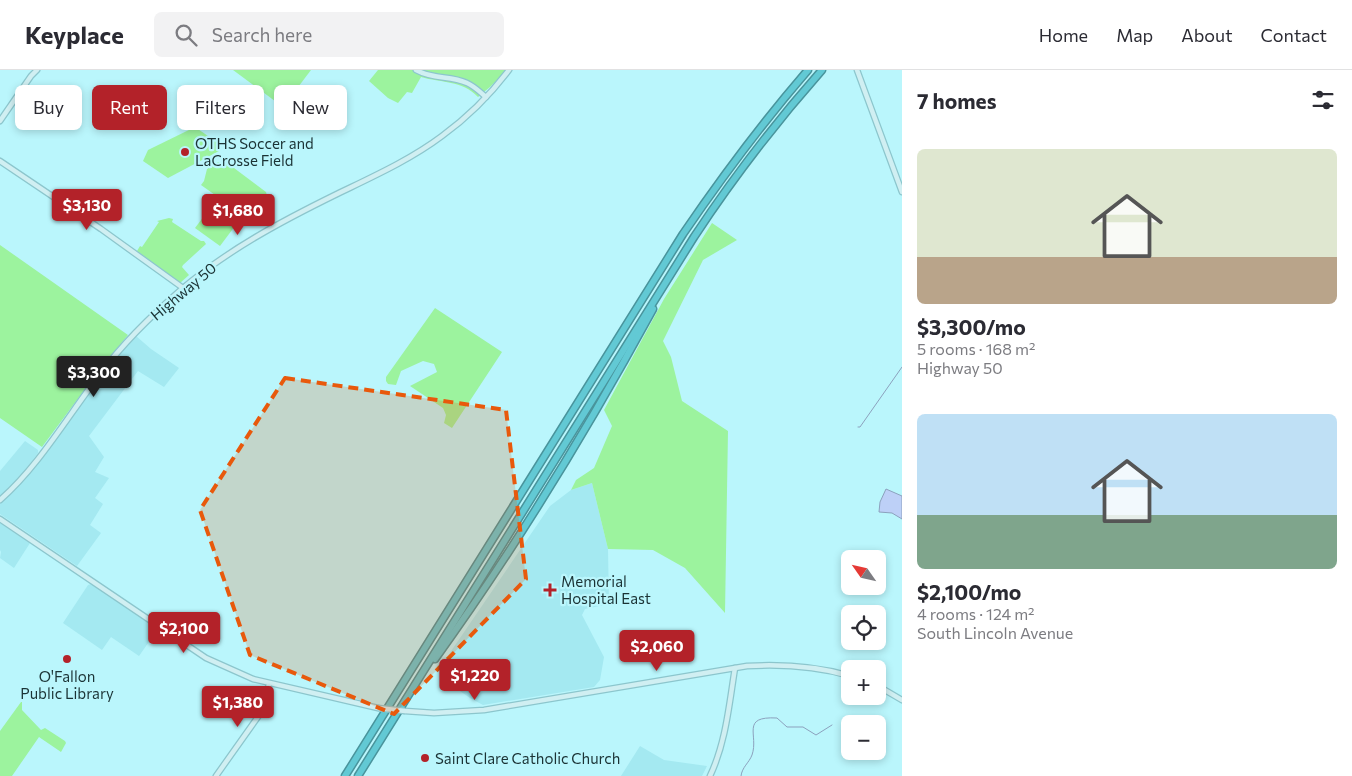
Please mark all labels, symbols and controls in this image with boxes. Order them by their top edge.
search box [154,12,504,57]
text: Keyplace [25,20,124,49]
icon: search [172,21,200,49]
text: Search here [212,23,312,46]
text: Home [1039,24,1088,46]
text: Map [1116,24,1153,46]
text: About [1181,24,1233,46]
text: Contact [1261,24,1327,46]
chip: Buy [15,85,82,130]
chip: Rent [92,85,167,130]
chip: Filters [177,85,264,130]
chip: New [274,85,347,130]
icon: filters [1309,86,1337,114]
text: 7 homes [917,88,996,113]
place label: OTHS Soccer and LaCrosse Field [195,134,314,169]
marker: OTHS Soccer and LaCrosse Field [179,146,191,158]
icon: home [1082,181,1172,271]
pin: $3,130 [46,189,128,231]
pin: $1,680 [197,194,279,236]
text: $3,130 [63,195,111,214]
text: $1,680 [213,200,263,219]
street label: Highway 50 [146,258,220,324]
text: $3,300/mo [917,314,1026,339]
text: 5 rooms · 168 m² [917,339,1035,358]
pin: $3,300 [53,356,135,398]
text: Highway 50 [917,358,1003,377]
text: $3,300 [68,362,120,381]
icon: home [1082,446,1172,536]
north arrow [841,550,886,595]
map controls [841,550,886,760]
place label: Memorial Hospital East [561,572,651,607]
text: $2,100/mo [917,579,1021,604]
marker: Memorial Hospital East [543,583,557,597]
text: 4 rooms · 124 m² [917,604,1035,623]
button: locate [841,605,886,650]
pin: $2,100 [143,612,225,654]
text: $2,100 [159,618,209,637]
text: South Lincoln Avenue [917,623,1073,642]
pin: $2,060 [616,630,698,672]
text: $2,060 [630,636,684,655]
marker: O'Fallon Public Library [61,653,73,665]
pin: $1,220 [434,658,516,701]
button: + [841,660,886,705]
text: $1,220 [450,665,500,684]
place label: O'Fallon Public Library [20,667,114,702]
pin: $1,380 [197,686,279,728]
text: $1,380 [213,692,263,711]
button: − [841,715,886,760]
place label: Saint Clare Catholic Church [435,749,620,767]
marker: Saint Clare Catholic Church [419,752,431,764]

